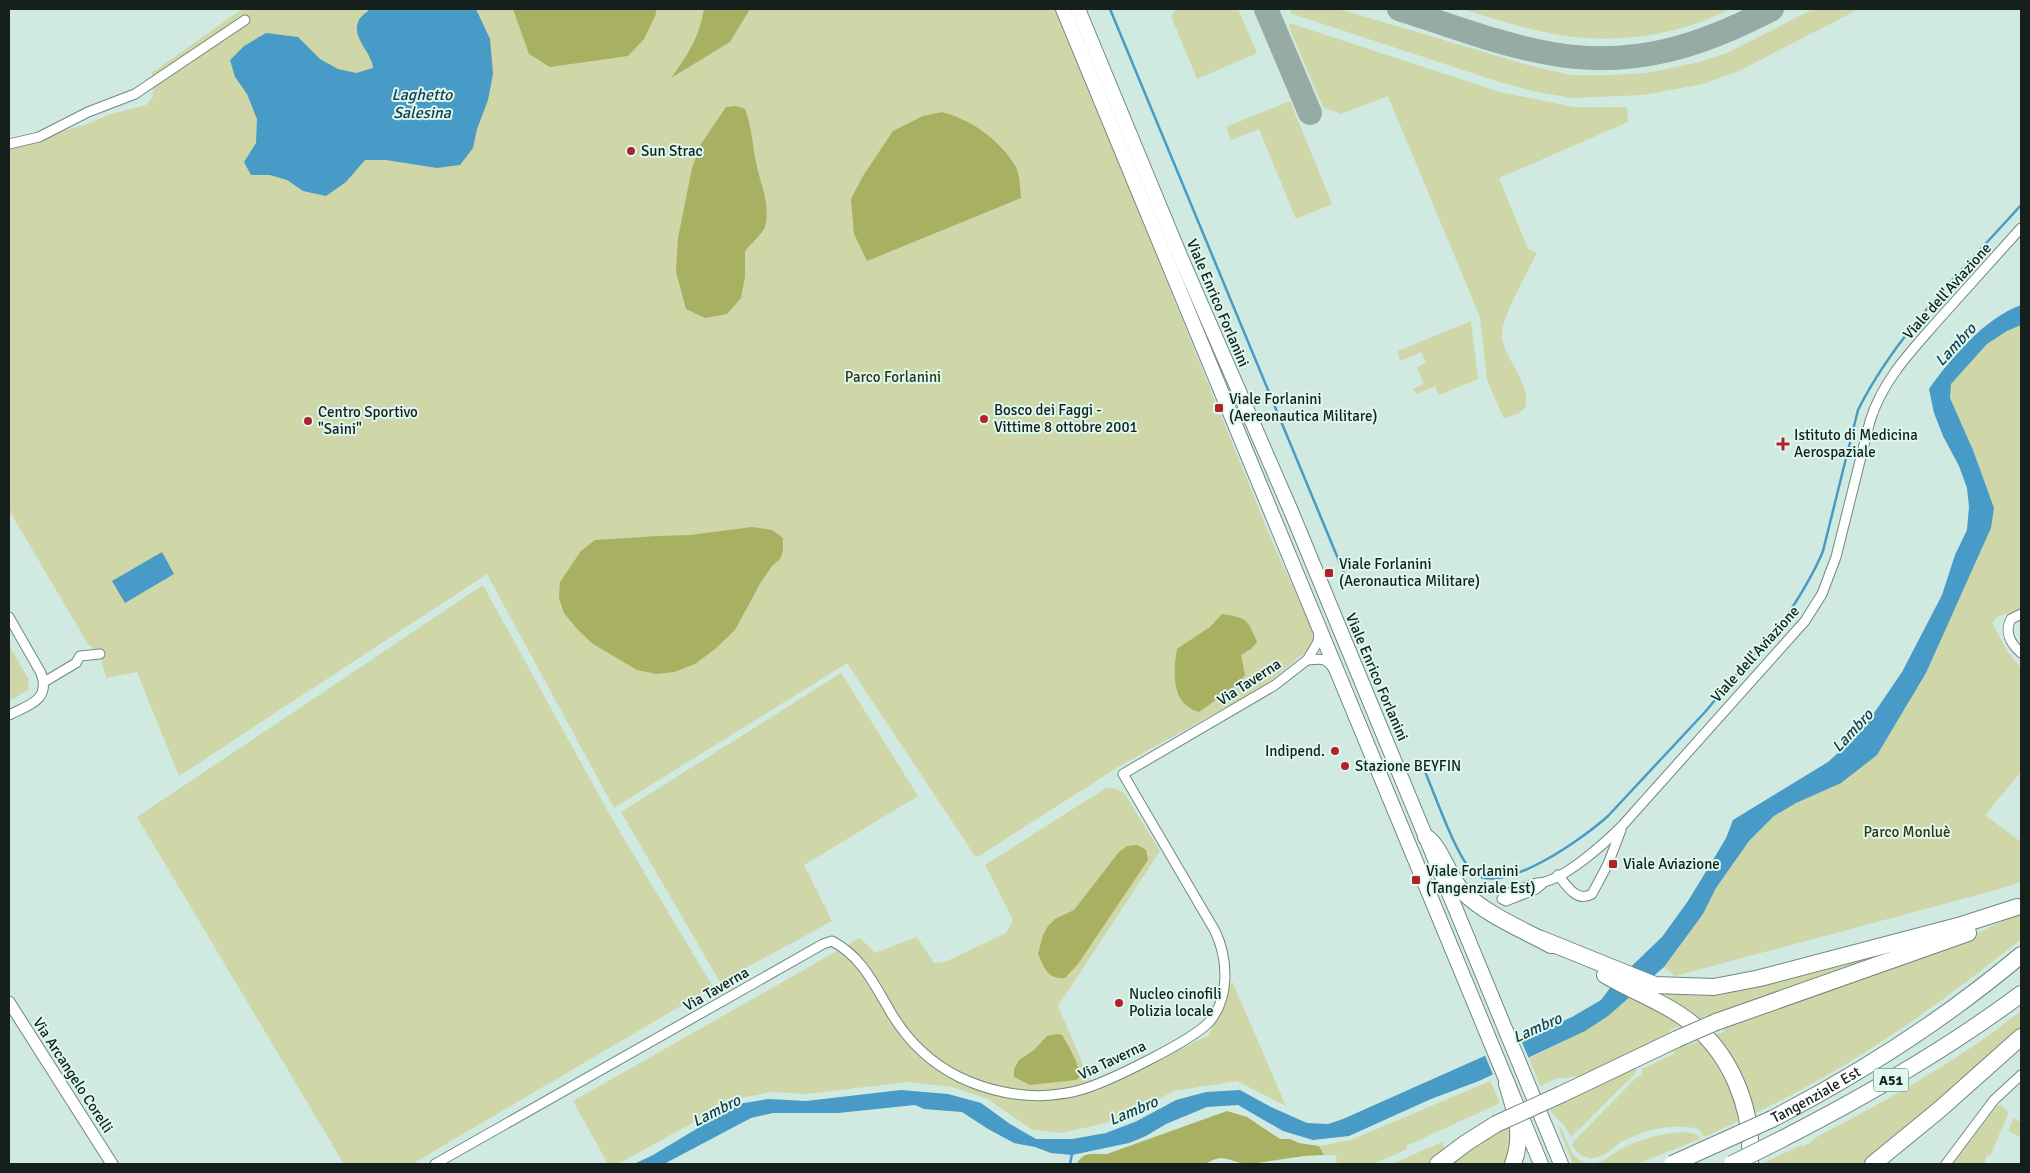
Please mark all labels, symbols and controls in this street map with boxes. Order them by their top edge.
water label: Laghetto Salesina [392,85,453,123]
place label: Sun Strac [641,142,703,160]
marker: Sun Strac [625,145,637,157]
street label: Viale Enrico Forlanini [1183,236,1253,370]
street label: Viale dell'Aviazione [1899,239,1995,343]
water label: Lambro [1931,319,1981,370]
park label: Parco Forlanini [845,368,941,386]
place label: Viale Forlanini (Aereonautica Militare) [1229,390,1378,425]
place label: Bosco dei Faggi - Vittime 8 ottobre 2001 [994,401,1138,436]
marker: Viale Forlanini (Aereonautica Militare) [1213,402,1225,414]
place label: Centro Sportivo "Saini" [318,403,418,438]
marker: Bosco dei Faggi - Vittime 8 ottobre 2001 [978,413,990,425]
marker: Centro Sportivo "Saini" [302,415,314,427]
place label: Istituto di Medicina Aerospaziale [1794,426,1918,461]
marker: Istituto di Medicina Aerospaziale [1776,437,1790,451]
place label: Viale Forlanini (Aeronautica Militare) [1339,555,1480,590]
marker: Viale Forlanini (Aeronautica Militare) [1323,567,1335,579]
street label: Viale dell'Aviazione [1707,602,1803,706]
street label: Viale Enrico Forlanini [1342,610,1412,744]
street label: Via Taverna [1214,655,1284,709]
water label: Lambro [1828,705,1878,756]
place label: Indipend. [1265,742,1325,760]
marker: Indipend. [1329,745,1341,757]
place label: Stazione BEYFIN [1355,757,1461,775]
marker: Stazione BEYFIN [1339,760,1351,772]
park label: Parco Monluè [1863,823,1951,841]
place label: Viale Aviazione [1623,855,1720,873]
marker: Viale Aviazione [1607,858,1619,870]
place label: Viale Forlanini (Tangenziale Est) [1426,862,1535,897]
marker: Viale Forlanini (Tangenziale Est) [1410,874,1422,886]
street label: Via Taverna [680,963,752,1015]
place label: Nucleo cinofili Polizia locale [1129,985,1222,1020]
marker: Nucleo cinofili Polizia locale [1113,997,1125,1009]
water label: Lambro [1510,1008,1566,1048]
street label: Via Arcangelo Corelli [29,1014,117,1136]
street label: Via Taverna [1075,1036,1149,1084]
street label: Tangenziale Est [1768,1063,1864,1127]
road number: A51 [1874,1068,1908,1092]
water label: Lambro [689,1090,744,1131]
water label: Lambro [1106,1091,1162,1130]

